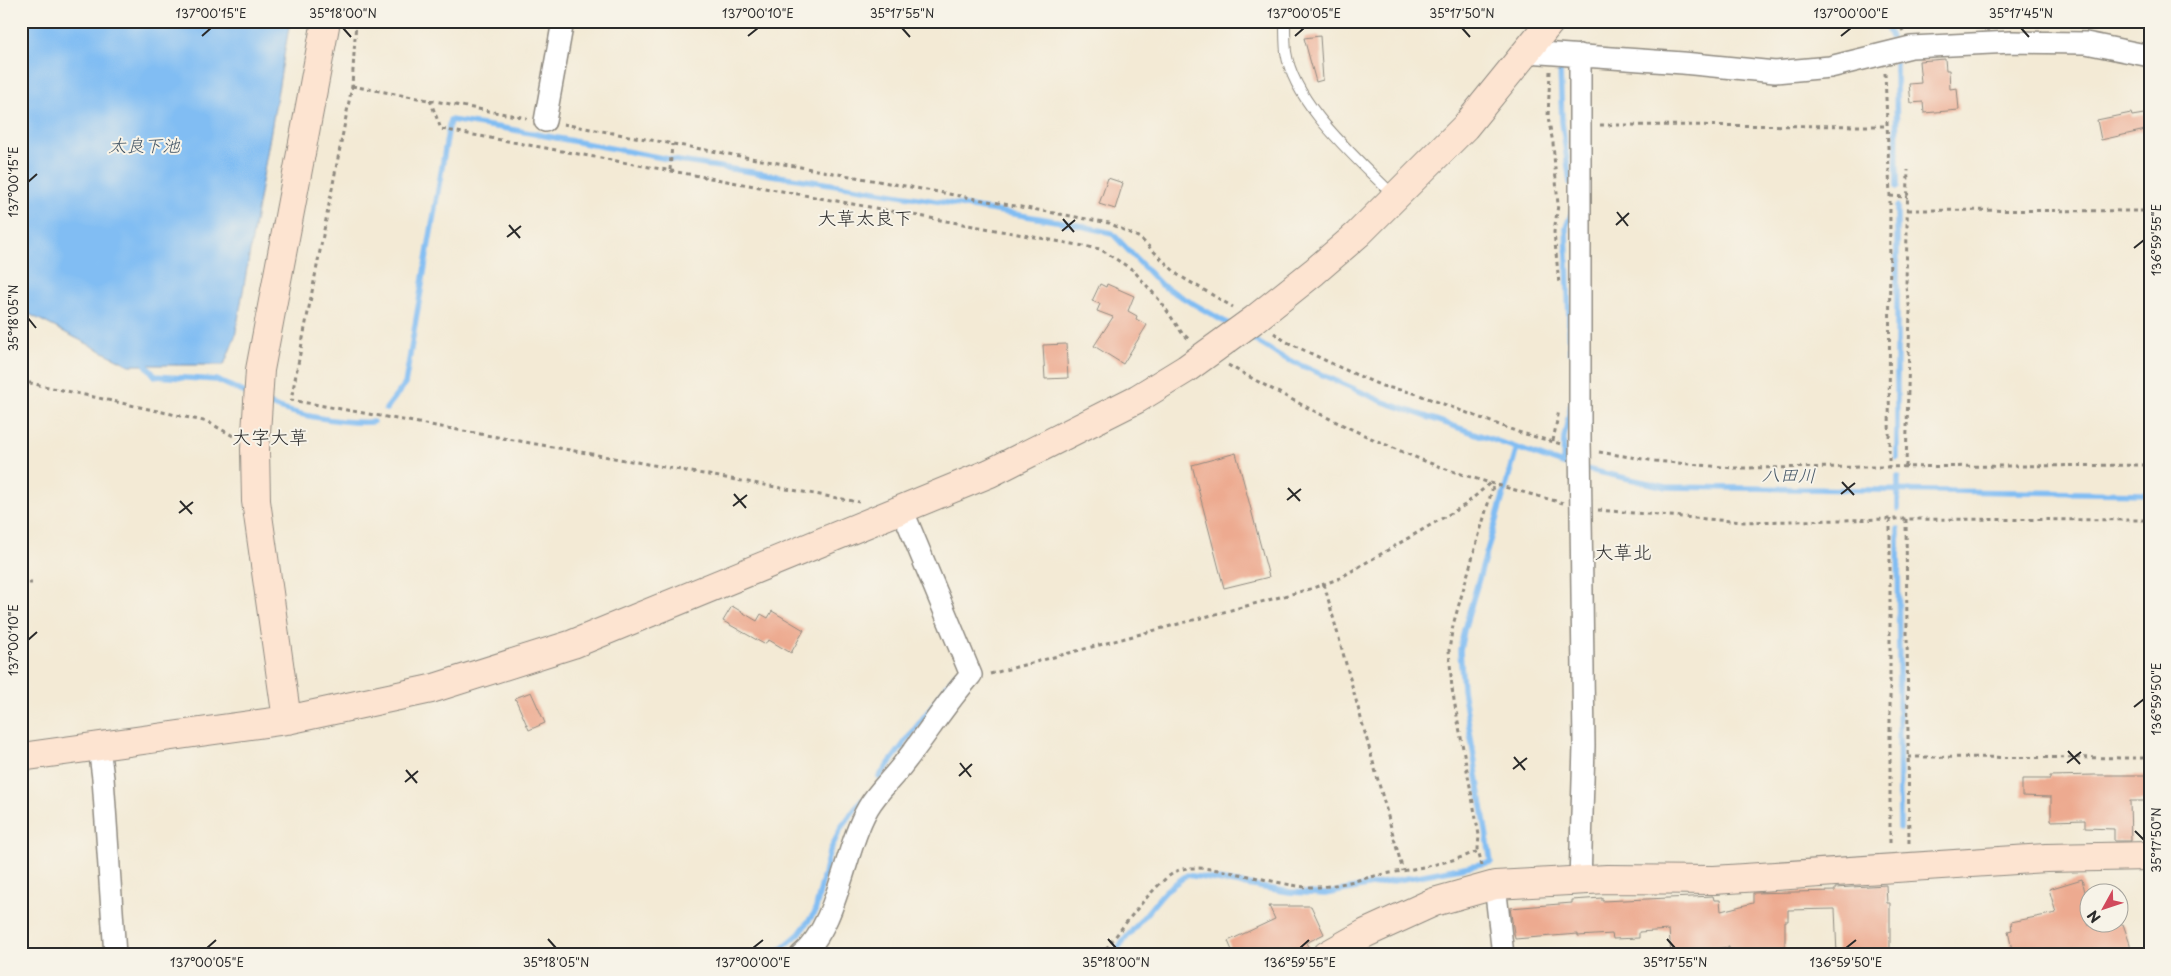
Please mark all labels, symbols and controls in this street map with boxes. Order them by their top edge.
text: 137°00'15"E [176,4,246,22]
text: 35°18'00"N [309,4,377,22]
text: 137°00'10"E [722,4,794,22]
text: 35°17'55"N [870,4,934,22]
text: 137°00'05"E [1267,4,1341,22]
text: 35°17'50"N [1429,4,1495,22]
text: 137°00'00"E [1814,4,1889,22]
text: 35°17'45"N [1989,4,2053,22]
water label: 太良下池 [108,131,181,158]
text: 137°00'15"E [4,147,22,217]
district label: 大草太良下 [817,203,913,231]
text: 136°59'55"E [2147,204,2165,276]
text: 35°18'05"N [4,285,22,351]
district label: 大字大草 [232,422,308,450]
water label: 八田川 [1762,460,1816,488]
district label: 大草北 [1594,537,1652,565]
text: 137°00'10"E [4,604,22,676]
text: 136°59'50"E [2147,663,2165,735]
text: 35°17'50"N [2147,807,2165,873]
north arrow [2078,884,2128,934]
text: N [2082,906,2105,928]
text: 137°00'05"E [170,953,244,971]
text: 35°18'05"N [523,953,589,971]
text: 137°00'00"E [716,953,791,971]
text: 35°18'00"N [1082,953,1150,971]
text: 136°59'55"E [1264,953,1336,971]
text: 35°17'55"N [1643,953,1707,971]
text: 136°59'50"E [1810,953,1882,971]

